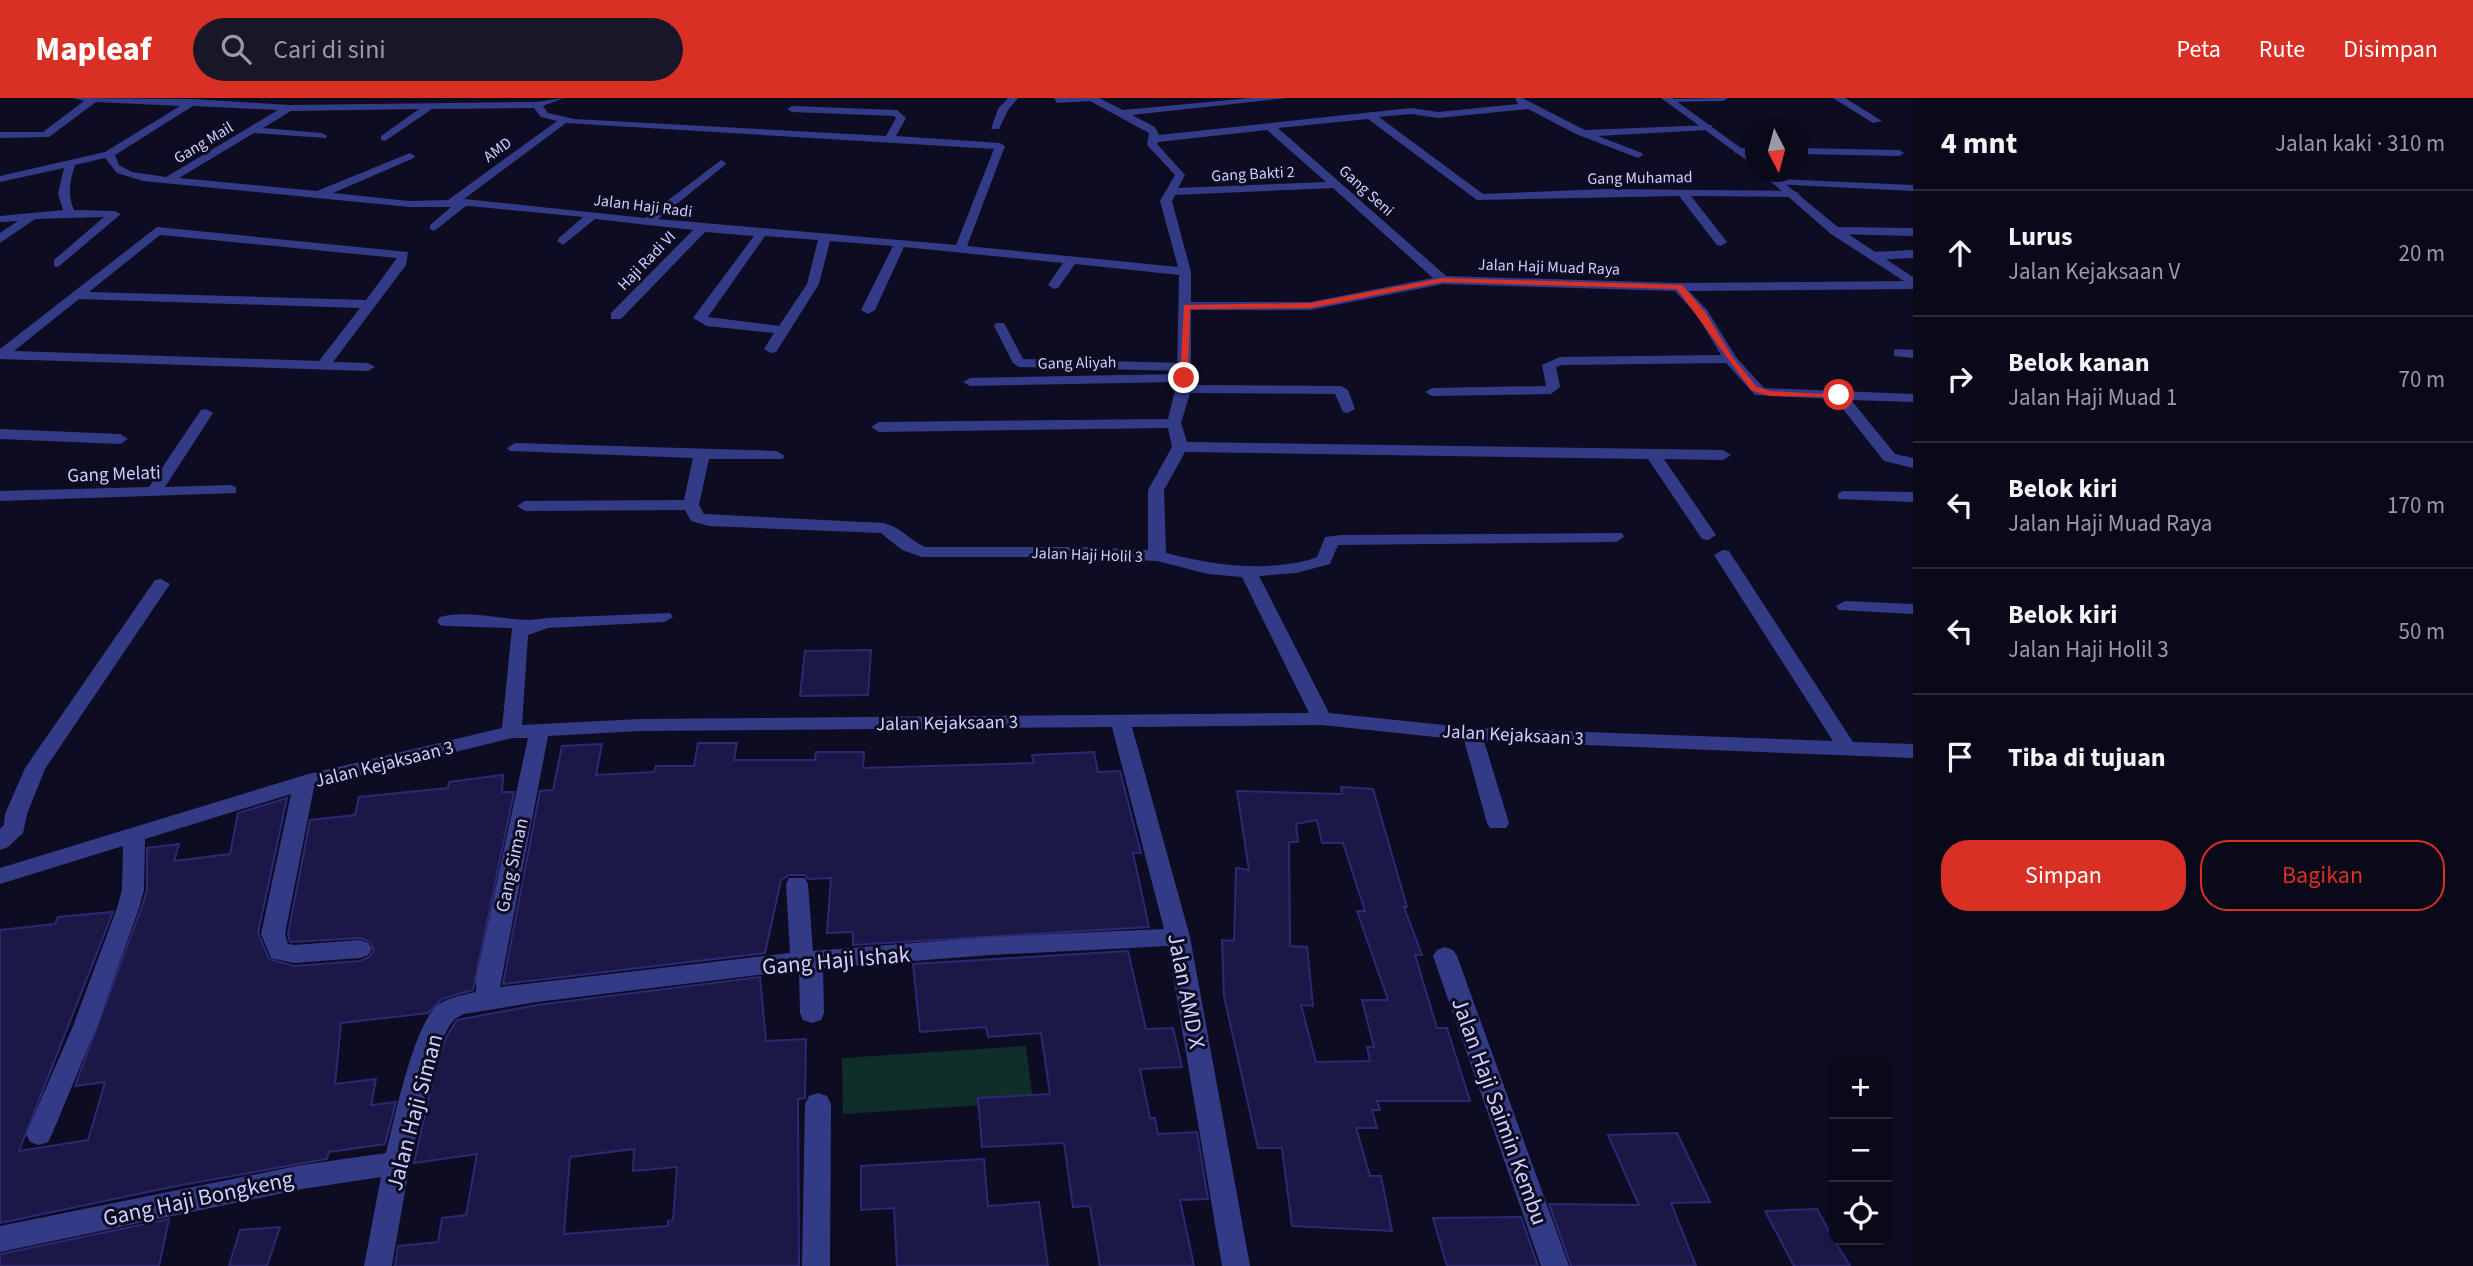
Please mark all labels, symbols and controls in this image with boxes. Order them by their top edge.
search box [193,18,683,81]
text: Mapleaf [35,26,151,73]
icon: search [217,30,255,68]
text: Cari di sini [273,31,386,68]
text: Peta [2176,32,2221,67]
text: Rute [2259,32,2305,67]
text: Disimpan [2343,32,2438,67]
street label: Gang Mail [170,117,237,169]
north arrow [1745,119,1808,182]
text: 4 mnt [1941,122,2017,165]
text: Jalan kaki · 310 m [2275,127,2445,160]
street label: AMD [479,132,516,168]
street label: Gang Seni [1334,160,1399,221]
street label: Gang Bakti 2 [1211,161,1295,187]
street label: Gang Muhamad [1587,166,1693,190]
street label: Jalan Haji Radi [592,189,694,223]
text: Lurus [2008,218,2073,255]
street label: Haji Radi VI [613,226,681,295]
icon: ahead [1941,234,1979,272]
text: 20 m [2398,237,2445,270]
street label: Jalan Haji Muad Raya [1478,254,1620,280]
text: Jalan Kejaksaan V [2008,255,2180,288]
text: Belok kanan [2008,344,2150,381]
street label: Gang Aliyah [1038,351,1116,375]
icon: right [1941,360,1979,398]
route end [1168,362,1199,393]
text: 70 m [2398,363,2445,396]
route start [1823,379,1854,410]
text: Jalan Haji Muad 1 [2008,381,2177,414]
street label: Gang Melati [67,459,161,490]
text: Belok kiri [2008,470,2117,507]
icon: left [1941,486,1979,524]
text: 170 m [2387,489,2445,522]
text: Jalan Haji Muad Raya [2008,507,2212,540]
street label: Jalan Haji Holil 3 [1031,542,1143,568]
text: Belok kiri [2008,596,2117,633]
icon: left [1941,612,1979,650]
text: 50 m [2398,615,2445,648]
text: Jalan Haji Holil 3 [2008,633,2169,666]
street label: Jalan Kejaksaan 3 [876,709,1018,738]
street label: Jalan Kejaksaan 3 [1441,718,1585,753]
street label: Jalan Kejaksaan 3 [312,734,457,795]
icon: arrive [1941,738,1979,776]
text: Tiba di tujuan [2008,739,2166,776]
street label: Gang Siman [489,816,536,915]
button: Simpan [1941,840,2186,911]
button: Bagikan [2200,840,2445,911]
street label: Jalan AMD X [1159,931,1214,1052]
street label: Gang Haji Ishak [761,938,912,983]
street label: Jalan Haji Saimin Kembu [1443,993,1556,1230]
street label: Jalan Haji Siman [378,1030,451,1194]
map controls [1829,1056,1892,1245]
button: + [1829,1056,1892,1119]
button: − [1829,1119,1892,1182]
street label: Gang Haji Bongkeng [100,1162,297,1235]
button: locate [1829,1182,1892,1245]

